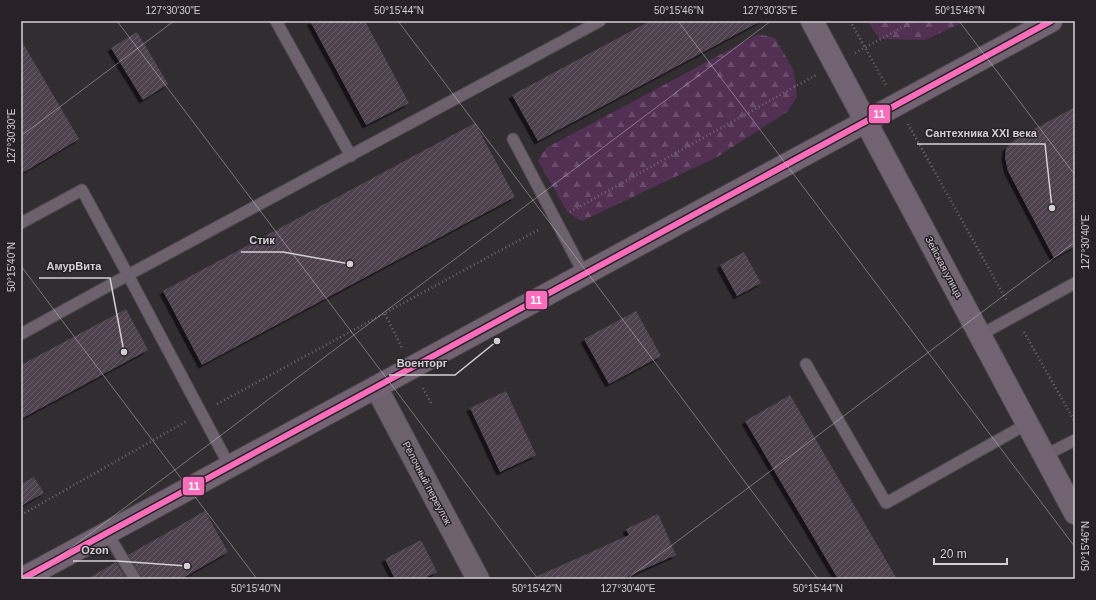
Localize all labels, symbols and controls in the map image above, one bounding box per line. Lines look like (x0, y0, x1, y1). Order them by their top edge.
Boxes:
text: 127°30'30"E (145, 5, 201, 16)
text: 50°15'44"N (374, 5, 424, 16)
text: 50°15'46"N (654, 5, 704, 16)
text: 127°30'35"E (742, 5, 798, 16)
text: 50°15'48"N (935, 5, 985, 16)
line badge: 11 (868, 104, 891, 124)
text: 127°30'30"E (6, 108, 17, 164)
text: 11 (873, 108, 885, 120)
callout: Сантехника XXI века (917, 121, 1045, 144)
text: Сантехника XXI века (925, 127, 1038, 139)
text: 127°30'40"E (1080, 214, 1091, 270)
callout: Стик (241, 229, 283, 252)
text: Стик (249, 234, 275, 246)
street label: Зейская улица (923, 234, 965, 300)
text: 50°15'40"N (6, 242, 17, 292)
callout: АмурВита (39, 255, 110, 278)
text: АмурВита (47, 260, 102, 272)
line badge: 11 (525, 290, 548, 310)
text: 11 (530, 294, 542, 306)
callout: Военторг (389, 352, 455, 375)
text: Военторг (397, 357, 448, 369)
street label: Рёлочный переулок (400, 440, 454, 527)
line badge: 11 (182, 476, 205, 496)
text: 11 (188, 480, 200, 492)
text: 50°15'46"N (1080, 521, 1091, 571)
callout: Ozon (73, 538, 117, 561)
scale bar (934, 540, 1007, 566)
text: Ozon (81, 544, 109, 556)
text: 20 m (940, 547, 967, 561)
text: 50°15'40"N (231, 583, 281, 594)
text: 50°15'42"N (512, 583, 562, 594)
text: 127°30'40"E (600, 583, 656, 594)
text: 50°15'44"N (793, 583, 843, 594)

